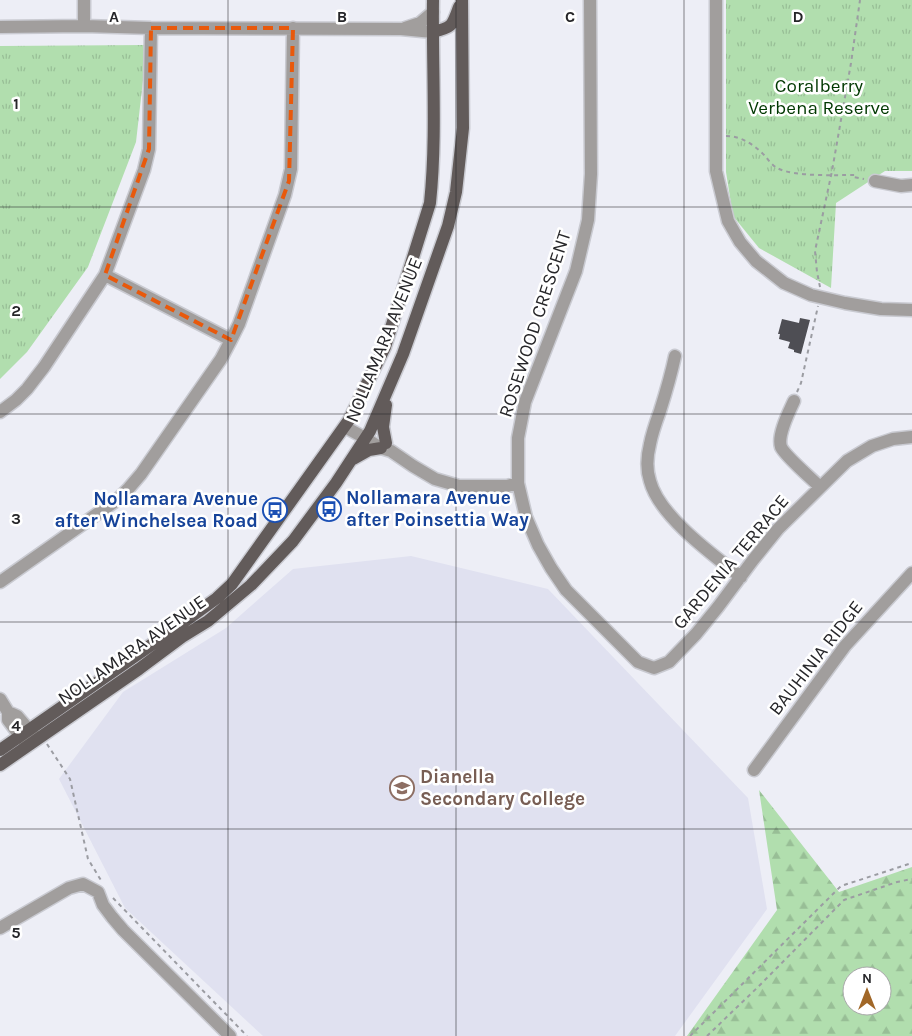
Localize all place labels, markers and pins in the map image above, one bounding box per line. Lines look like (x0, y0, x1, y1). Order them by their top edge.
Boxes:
place label: Nollamara Avenue after Poinsettia Way (346, 487, 529, 531)
place label: Nollamara Avenue after Winchelsea Road (54, 488, 258, 532)
bus stop icon: Nollamara Avenue after Poinsettia Way (316, 496, 342, 522)
bus stop icon: Nollamara Avenue after Winchelsea Road (262, 497, 288, 523)
place label: Dianella Secondary College (420, 766, 585, 810)
school or university icon: Dianella Secondary College (389, 775, 415, 801)

